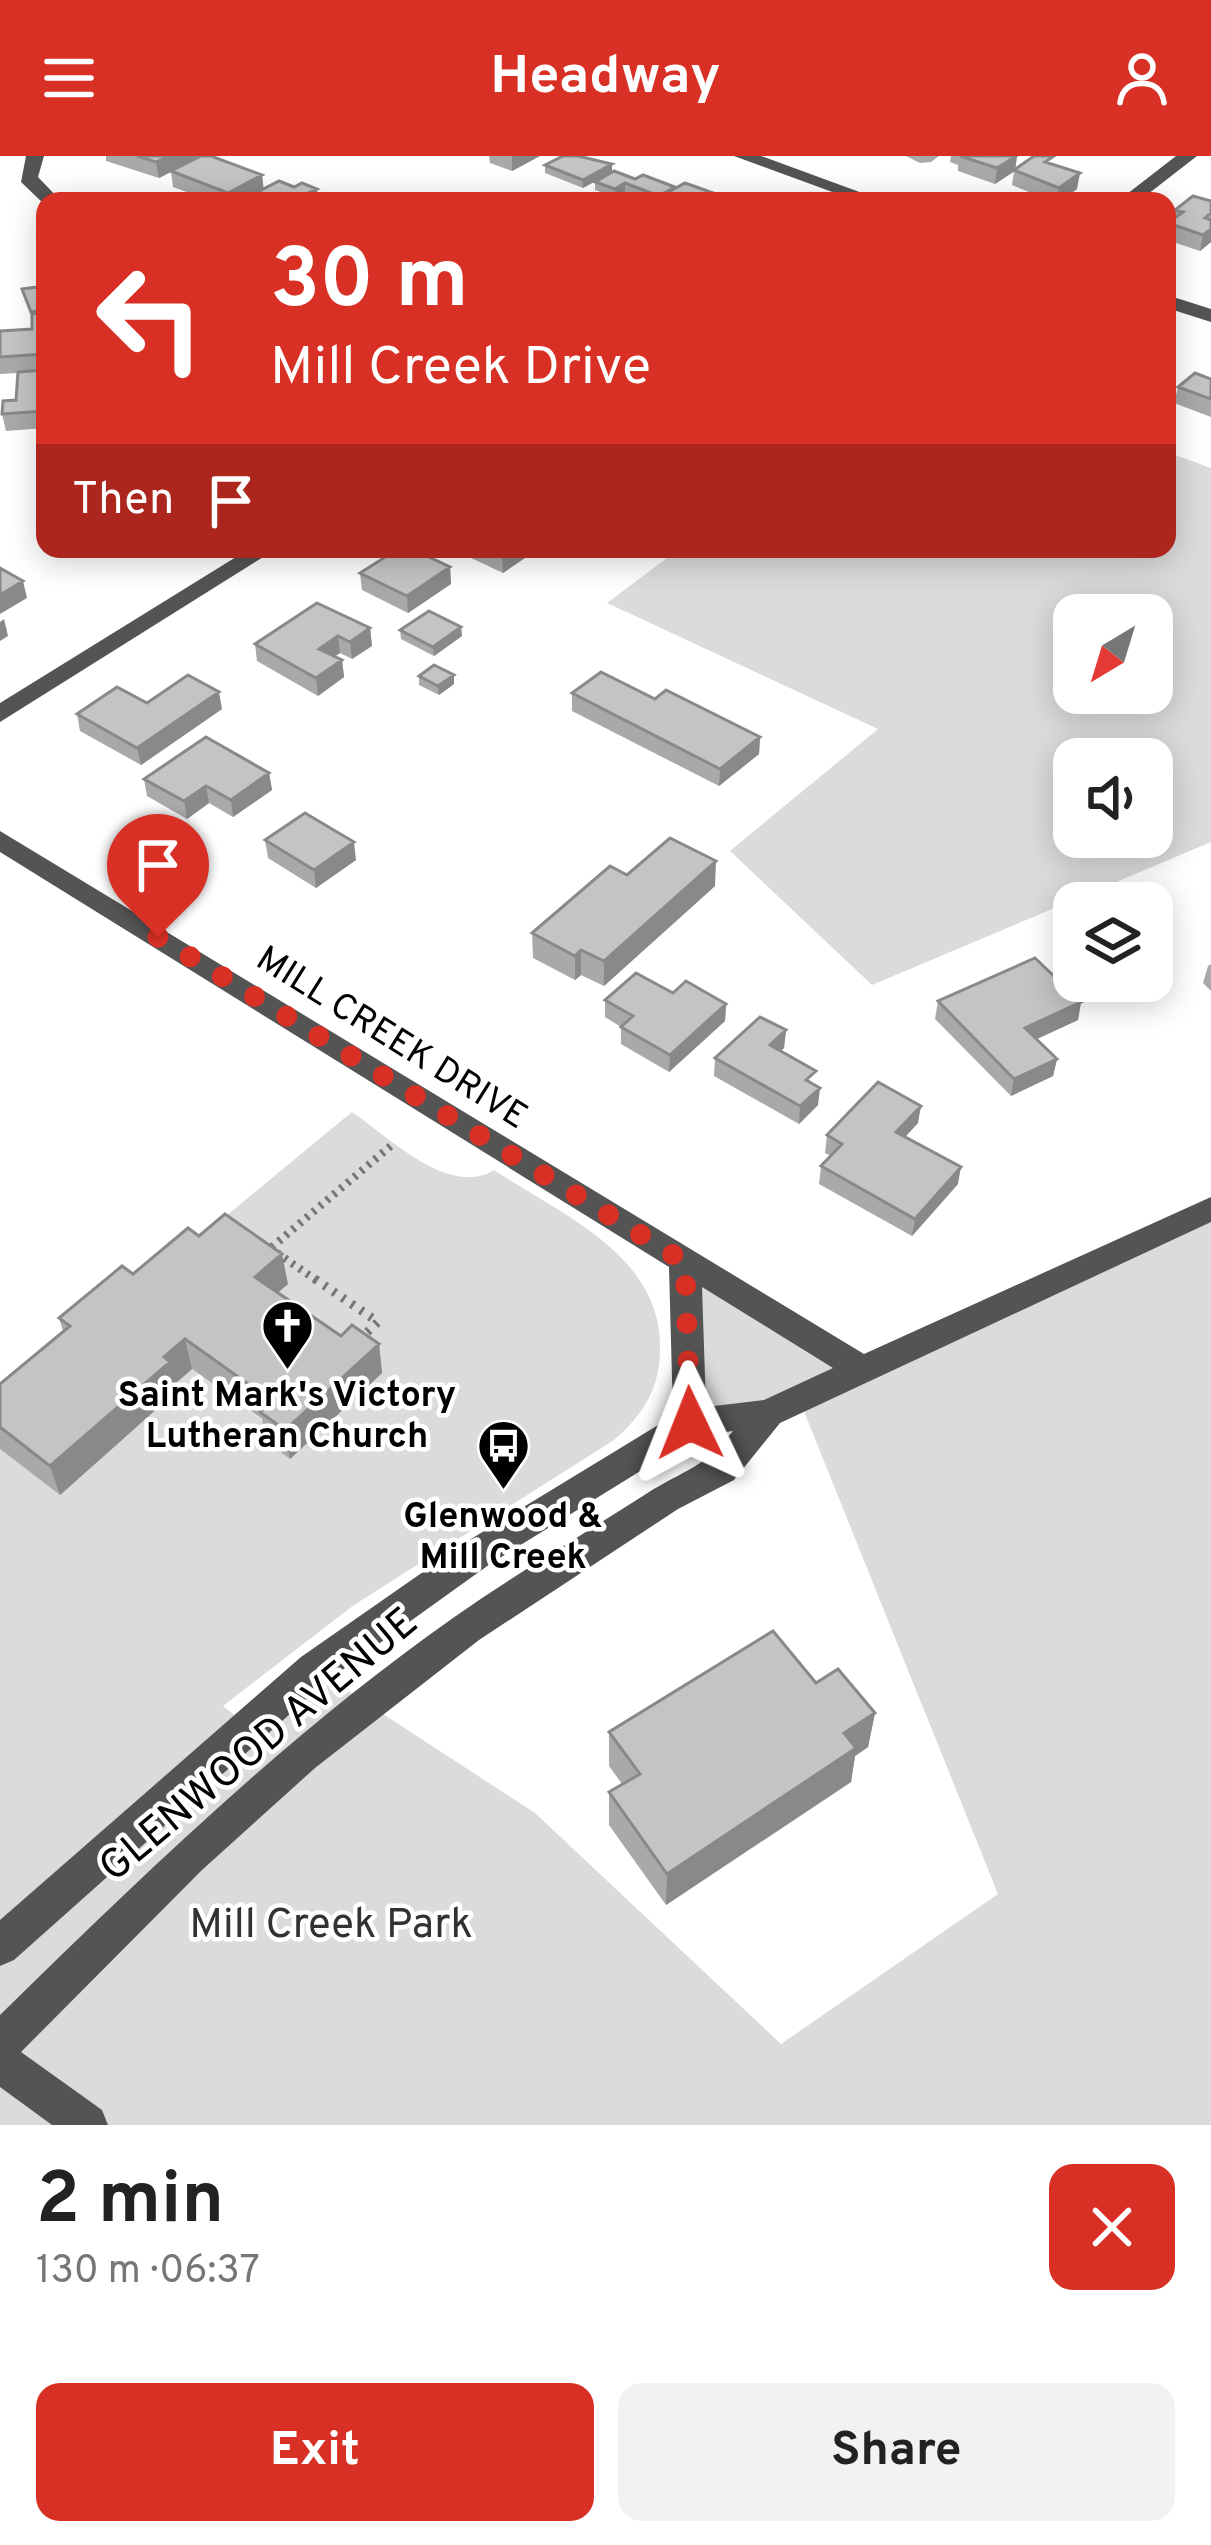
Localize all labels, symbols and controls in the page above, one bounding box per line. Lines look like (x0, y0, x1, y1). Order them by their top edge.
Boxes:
text: Headway (490, 44, 721, 113)
icon: menu (36, 45, 102, 111)
icon: person (1109, 45, 1175, 111)
text: 30 m (270, 231, 469, 337)
icon: left (72, 240, 228, 396)
text: Mill Creek Drive (270, 335, 651, 404)
icon: arrive (198, 468, 264, 534)
text: Then (72, 473, 174, 530)
north arrow (1053, 594, 1173, 714)
map controls (1053, 594, 1173, 1002)
button: sound (1053, 738, 1173, 858)
pin (107, 814, 209, 937)
icon: arrive (125, 832, 191, 898)
button: layers (1053, 882, 1173, 1002)
street label: MILL CREEK DRIVE (247, 937, 535, 1141)
church icon: Saint Mark's Victory Lutheran Church (259, 1297, 315, 1371)
position arrow (627, 1360, 753, 1486)
place label: Saint Mark's Victory Lutheran Church (118, 1374, 456, 1461)
bus stop icon: Glenwood & Mill Creek (475, 1418, 531, 1492)
place label: Glenwood & Mill Creek (403, 1495, 603, 1582)
street label: GLENWOOD AVENUE (90, 1598, 430, 1895)
park label: Mill Creek Park (189, 1900, 473, 1953)
text: 2 min (36, 2157, 224, 2249)
button: close (1049, 2164, 1175, 2290)
text: 130 m · 06:37 (36, 2248, 260, 2297)
button: Exit (36, 2383, 594, 2521)
button: Share (618, 2383, 1175, 2521)

